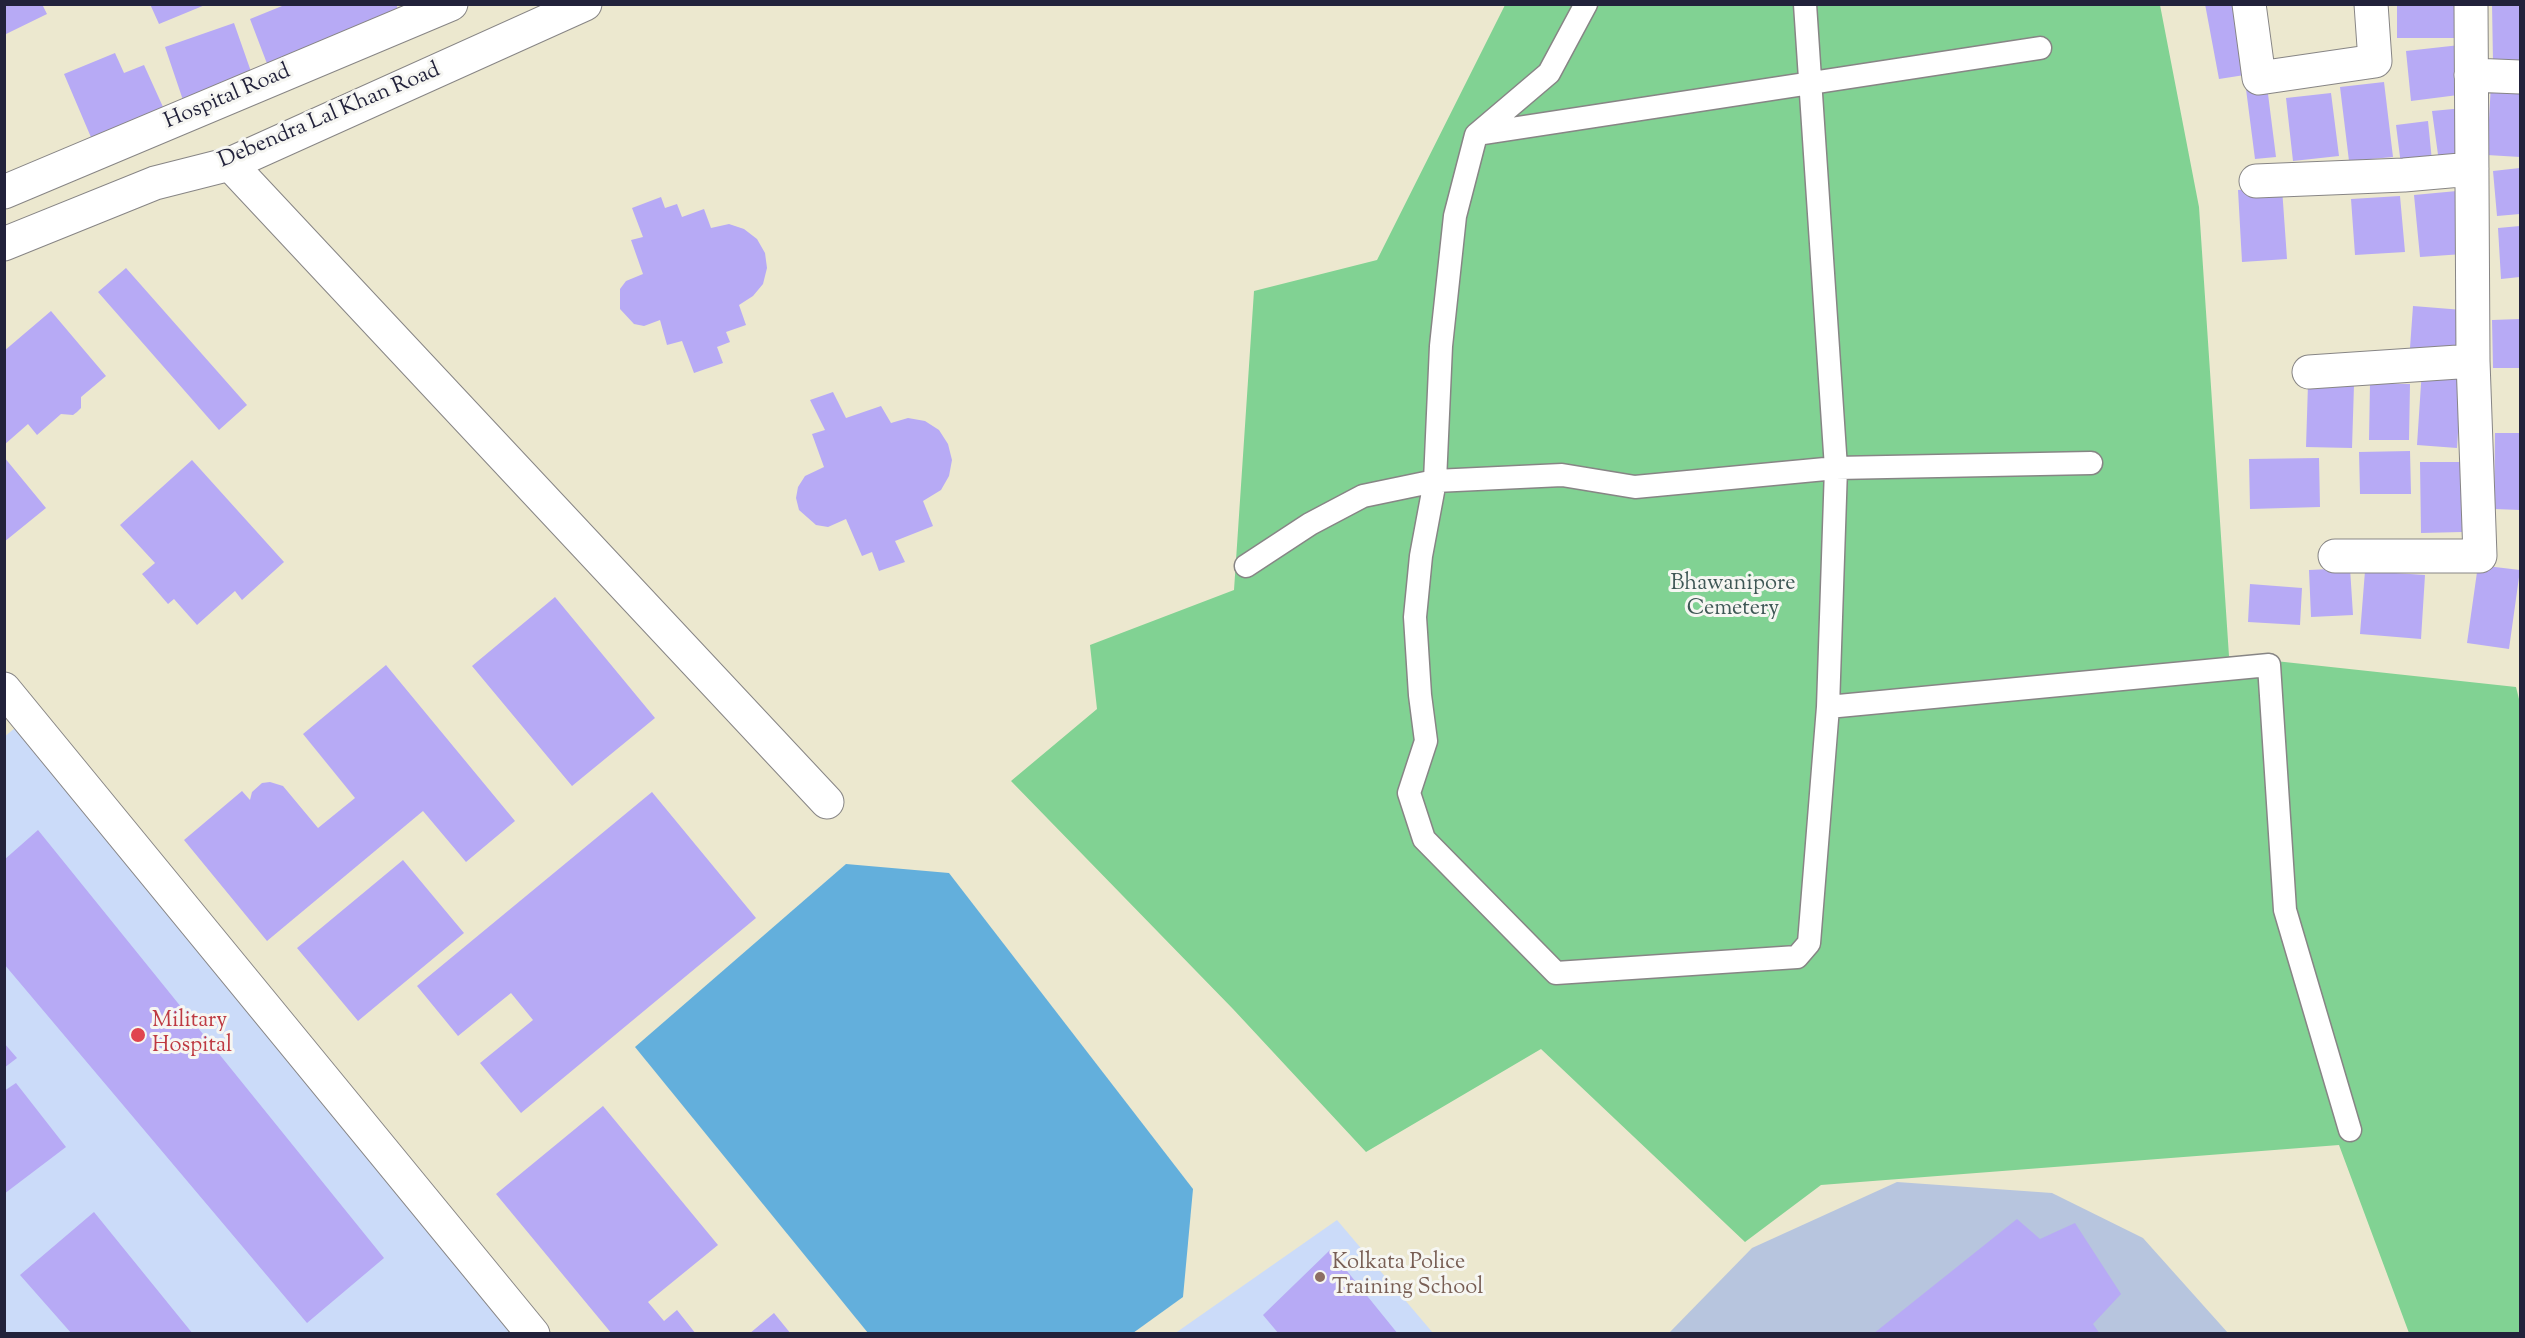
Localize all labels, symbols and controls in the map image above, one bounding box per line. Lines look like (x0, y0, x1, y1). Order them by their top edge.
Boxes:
street label: Debendra Lal Khan Road (215, 58, 445, 176)
street label: Hospital Road (161, 60, 295, 136)
park label: Bhawanipore Cemetery (1671, 572, 1795, 624)
place label: Military Hospital (152, 1009, 232, 1060)
marker: Military Hospital (129, 1026, 147, 1044)
place label: Kolkata Police Training School (1332, 1251, 1483, 1302)
marker: Kolkata Police Training School (1313, 1270, 1327, 1284)

